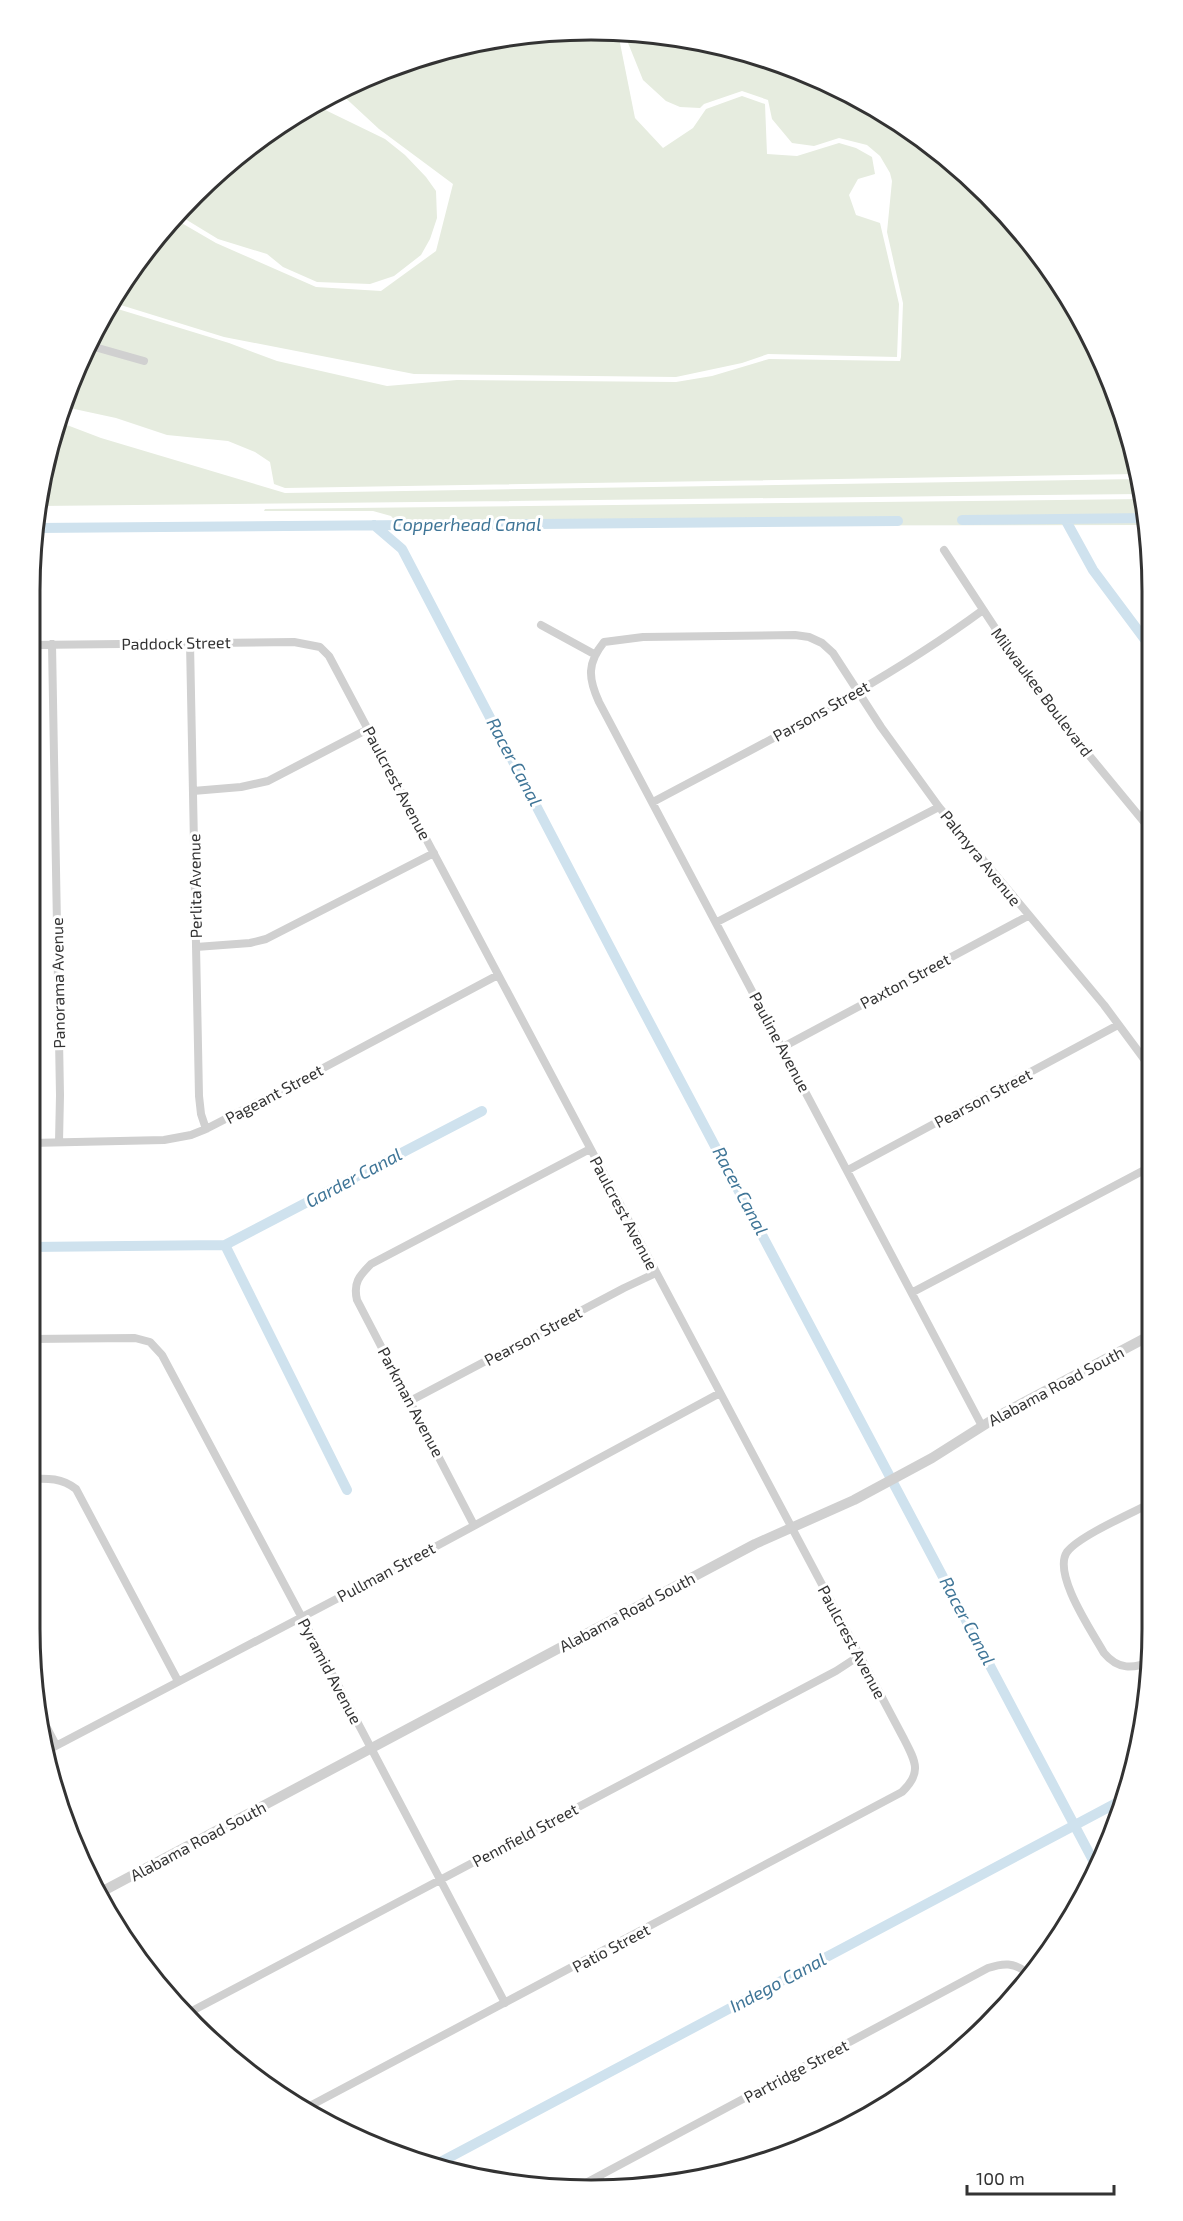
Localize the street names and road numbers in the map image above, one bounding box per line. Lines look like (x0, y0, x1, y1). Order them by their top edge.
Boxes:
street label: Milwaukee Boulevard (988, 624, 1097, 760)
street label: Paddock Street (121, 632, 231, 653)
street label: Parsons Street (769, 676, 872, 745)
street label: Paulcrest Avenue (360, 723, 435, 843)
street label: Palmyra Avenue (937, 806, 1026, 909)
street label: Perlita Avenue (184, 833, 205, 939)
street label: Panorama Avenue (47, 917, 68, 1049)
street label: Paxton Street (857, 949, 953, 1012)
street label: Pauline Avenue (746, 988, 815, 1095)
street label: Pageant Street (222, 1060, 326, 1127)
street label: Pearson Street (931, 1064, 1035, 1131)
street label: Paulcrest Avenue (587, 1153, 662, 1273)
street label: Pearson Street (481, 1302, 585, 1369)
street label: Alabama Road South (985, 1342, 1127, 1429)
street label: Parkman Avenue (375, 1344, 448, 1460)
street label: Pullman Street (334, 1538, 438, 1605)
street label: Alabama Road South (556, 1568, 698, 1655)
street label: Paulcrest Avenue (815, 1582, 890, 1702)
street label: Pyramid Avenue (295, 1615, 366, 1727)
street label: Alabama Road South (127, 1797, 269, 1884)
street label: Pennfield Street (469, 1799, 581, 1870)
street label: Patio Street (569, 1919, 653, 1976)
street label: Partridge Street (740, 2035, 851, 2106)

